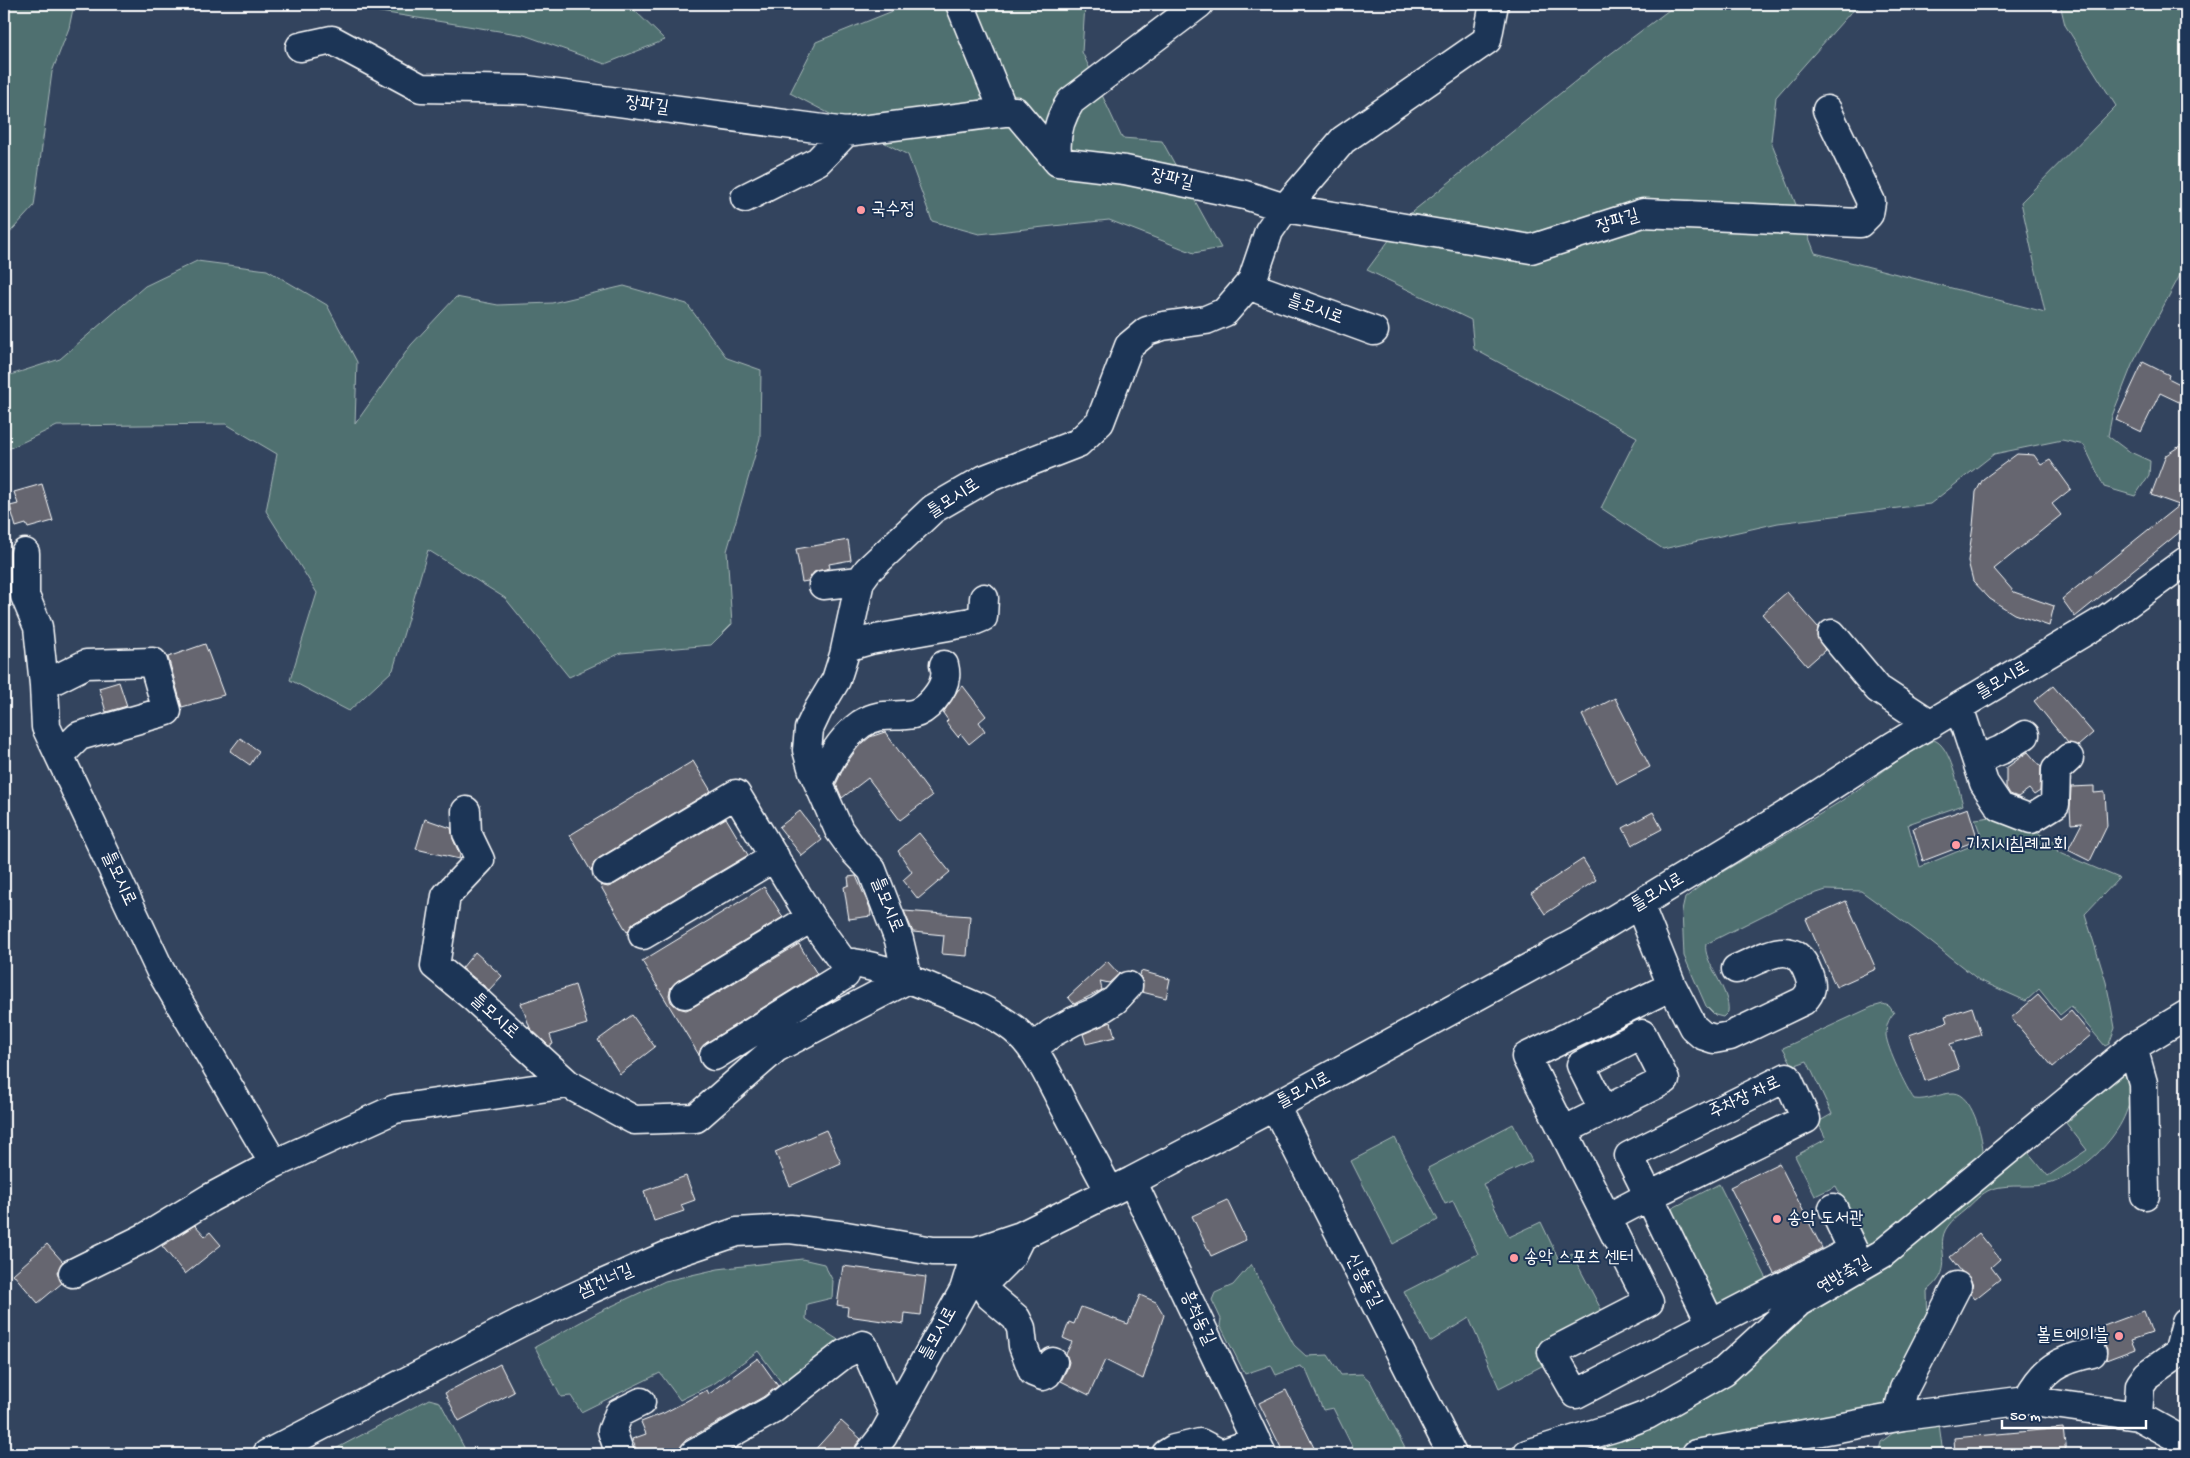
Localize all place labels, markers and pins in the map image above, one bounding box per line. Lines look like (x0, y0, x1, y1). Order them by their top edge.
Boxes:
place label: 국수정 (871, 200, 914, 221)
marker: 국수정 (855, 204, 867, 216)
place label: 기지시침례교회 (1966, 835, 2067, 856)
marker: 기지시침례교회 (1950, 839, 1962, 851)
place label: 송악 도서관 (1787, 1209, 1864, 1230)
marker: 송악 도서관 (1771, 1213, 1783, 1225)
place label: 송악 스포츠 센터 (1524, 1248, 1634, 1269)
marker: 송악 스포츠 센터 (1508, 1252, 1520, 1264)
place label: 볼트에이블 (2037, 1326, 2109, 1347)
marker: 볼트에이블 (2113, 1330, 2125, 1342)

